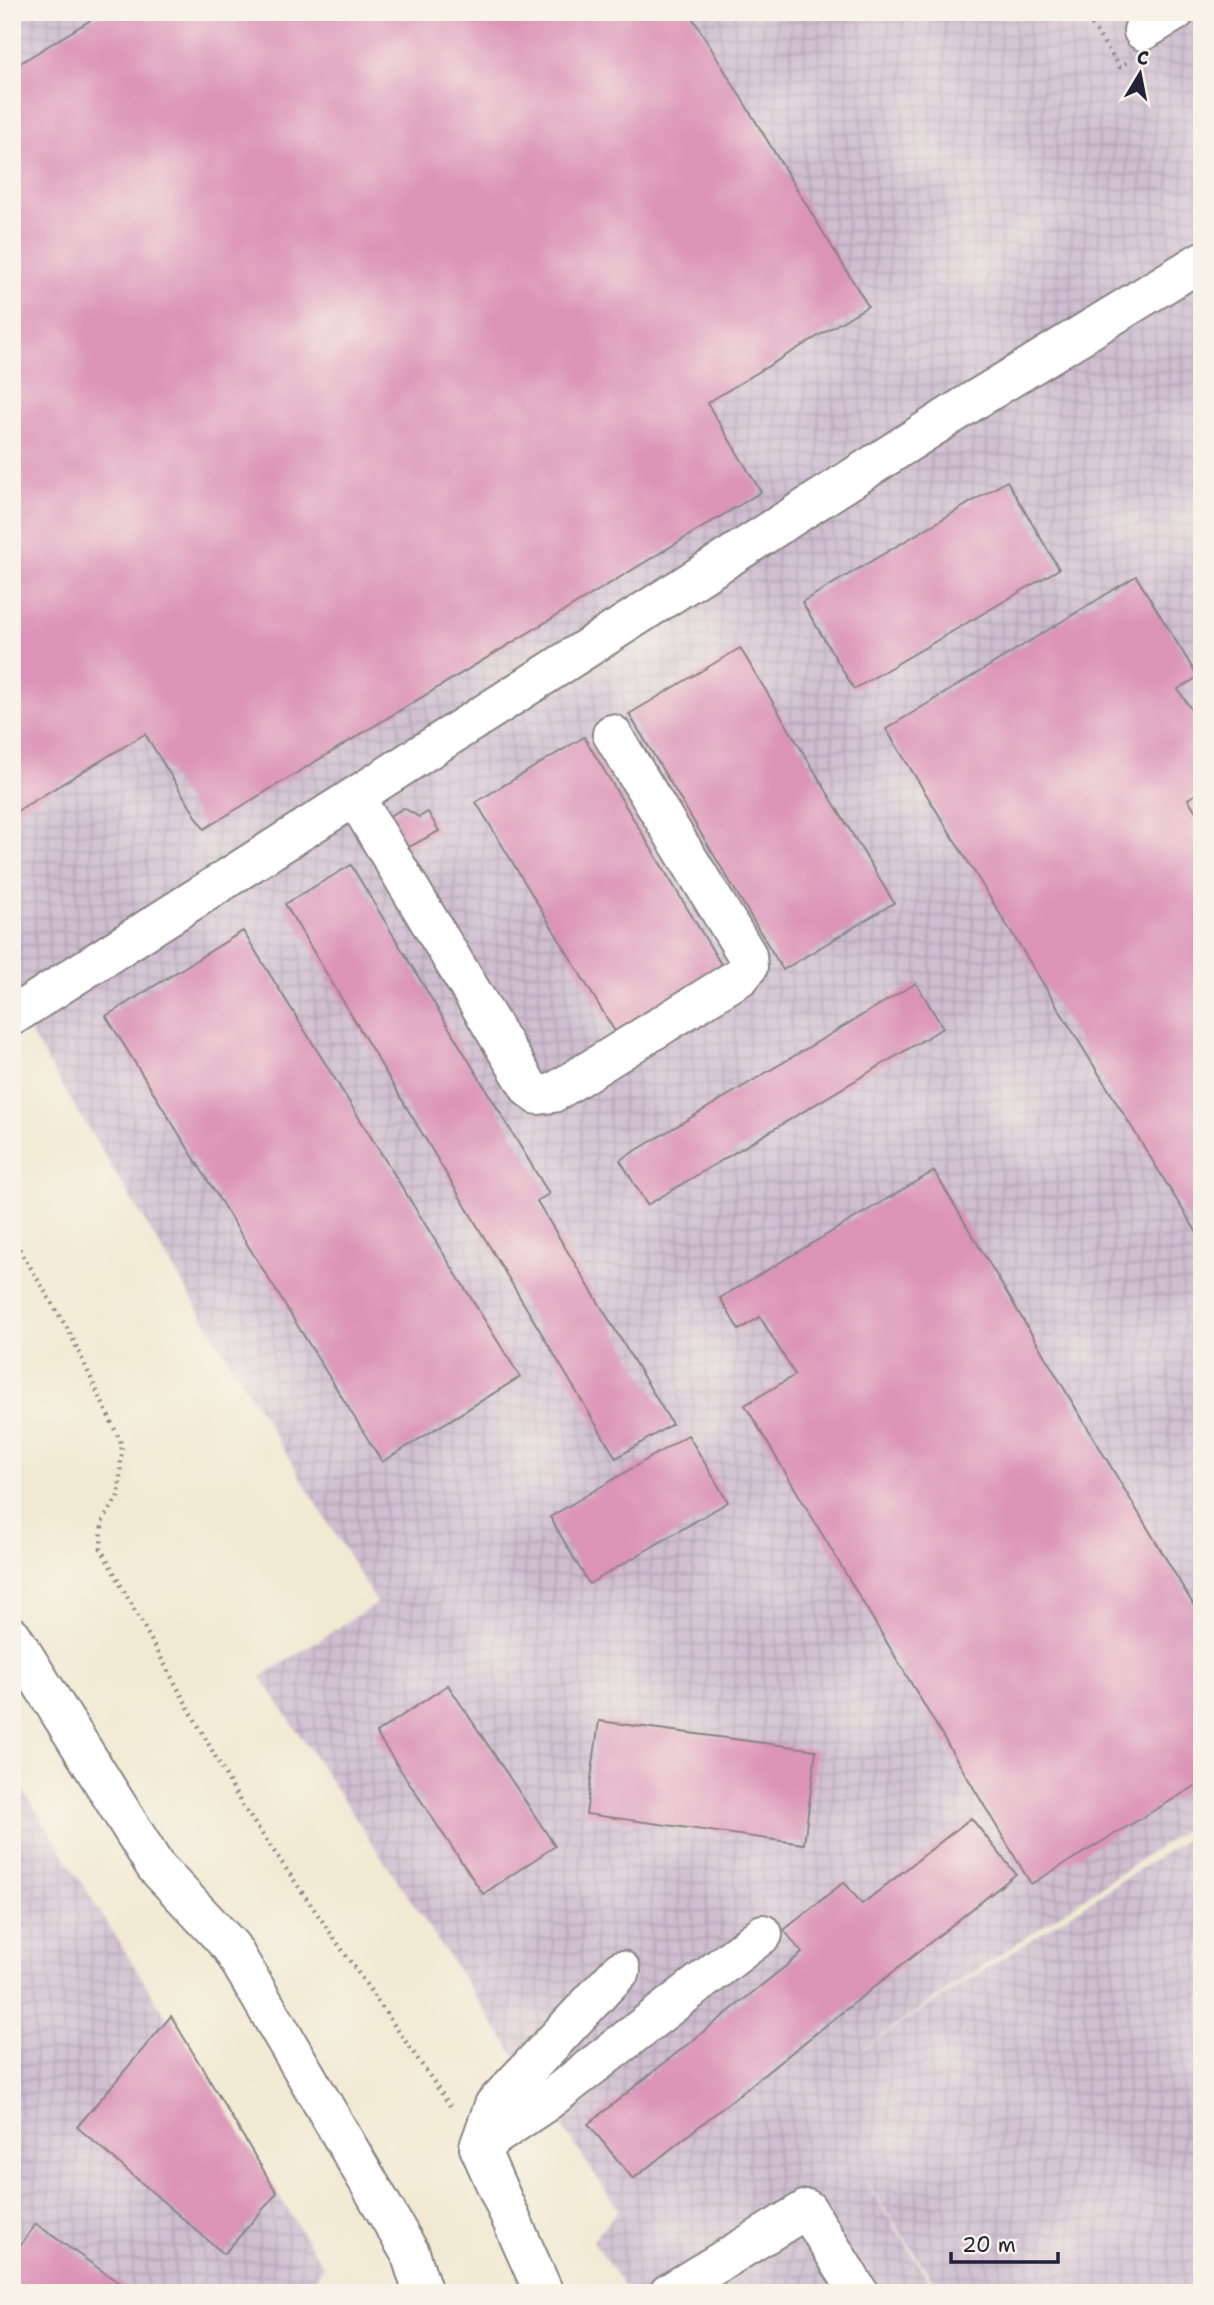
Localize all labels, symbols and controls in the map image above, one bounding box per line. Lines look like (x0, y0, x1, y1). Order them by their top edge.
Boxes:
north arrow (1106, 38, 1176, 108)
text: С (1135, 44, 1151, 71)
scale bar (951, 2221, 1058, 2265)
text: 20 m (962, 2231, 1016, 2259)

